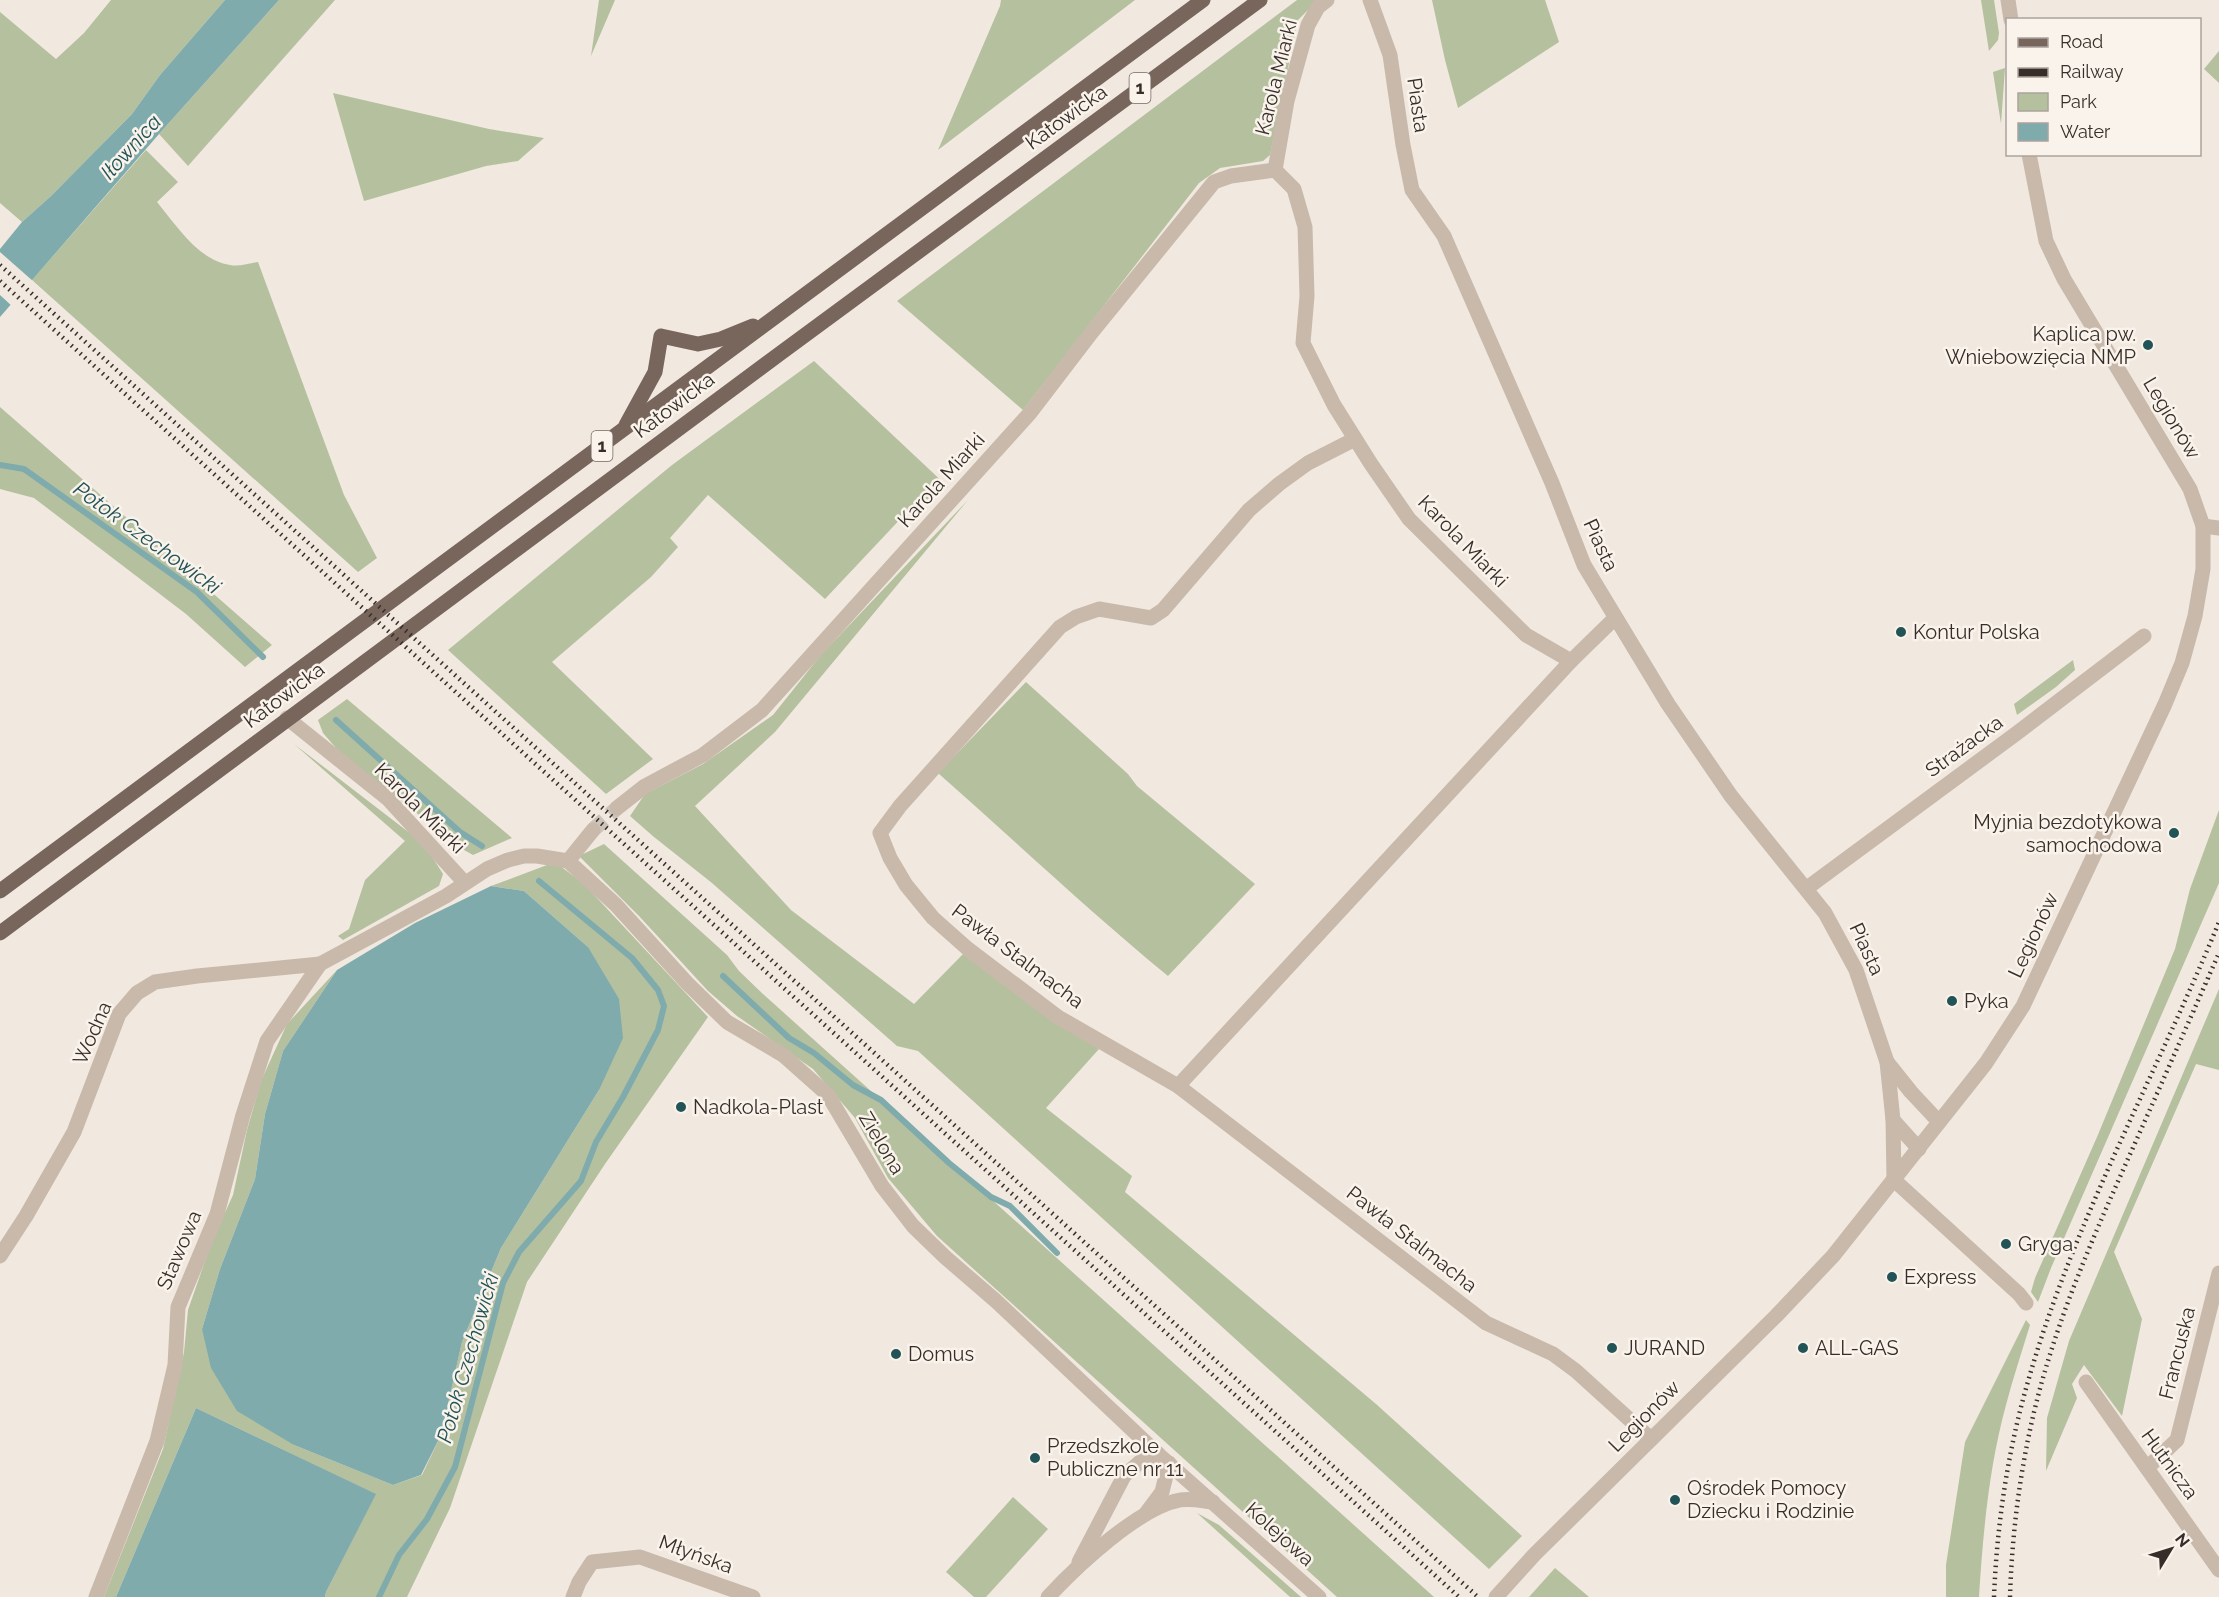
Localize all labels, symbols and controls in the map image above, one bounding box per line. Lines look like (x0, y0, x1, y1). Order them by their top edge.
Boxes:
street label: Karola Miarki (1250, 17, 1302, 137)
legend (2006, 18, 2201, 156)
text: Road (2060, 31, 2103, 52)
text: Railway (2060, 61, 2124, 82)
road number: 1 (1130, 73, 1150, 103)
street label: Piasta (1402, 76, 1434, 134)
street label: Katowicka (1021, 79, 1111, 155)
text: Park (2060, 91, 2097, 112)
water label: Iłownica (95, 109, 166, 184)
text: Water (2060, 121, 2111, 142)
place label: Kaplica pw. Wniebowzięcia NMP (1945, 322, 2136, 369)
marker: Kaplica pw. Wniebowzięcia NMP (2141, 338, 2155, 352)
street label: Katowicka (629, 367, 719, 443)
street label: Legionów (2138, 373, 2206, 463)
street label: Karola Miarki (892, 428, 990, 532)
road number: 1 (592, 431, 612, 461)
water label: Potok Czechowicki (69, 476, 226, 600)
street label: Karola Miarki (1413, 490, 1513, 592)
street label: Piasta (1579, 515, 1623, 575)
place label: Kontur Polska (1913, 620, 2040, 644)
marker: Kontur Polska (1894, 625, 1908, 639)
street label: Katowicka (239, 657, 329, 733)
street label: Strażacka (1921, 710, 2007, 782)
street label: Karola Miarki (370, 758, 470, 858)
place label: Myjnia bezdotykowa samochodowa (1973, 810, 2162, 857)
marker: Myjnia bezdotykowa samochodowa (2167, 826, 2181, 840)
street label: Legionów (2003, 889, 2063, 981)
street label: Pawła Stalmacha (947, 899, 1089, 1013)
street label: Piasta (1845, 919, 1889, 979)
place label: Pyka (1964, 989, 2009, 1013)
marker: Pyka (1945, 994, 1959, 1008)
street label: Wodna (68, 998, 116, 1068)
place label: Nadkola-Plast (693, 1095, 824, 1119)
marker: Nadkola-Plast (674, 1100, 688, 1114)
street label: Zielona (854, 1107, 910, 1179)
street label: Pawła Stalmacha (1342, 1181, 1482, 1297)
street label: Stawowa (152, 1207, 206, 1293)
place label: Gryga (2018, 1232, 2073, 1256)
marker: Gryga (1999, 1237, 2013, 1251)
place label: Express (1904, 1265, 1976, 1289)
water label: Potok Czechowicki (431, 1270, 504, 1446)
marker: Express (1885, 1270, 1899, 1284)
street label: Francuska (2154, 1304, 2200, 1402)
place label: JURAND (1624, 1336, 1705, 1360)
place label: ALL-GAS (1815, 1336, 1899, 1360)
marker: JURAND (1605, 1341, 1619, 1355)
marker: ALL-GAS (1796, 1341, 1810, 1355)
place label: Domus (908, 1342, 974, 1366)
marker: Domus (889, 1347, 903, 1361)
street label: Legionów (1603, 1375, 1685, 1457)
street label: Hutnicza (2136, 1424, 2204, 1504)
place label: Przedszkole Publiczne nr 11 (1047, 1434, 1184, 1481)
marker: Przedszkole Publiczne nr 11 (1028, 1451, 1042, 1465)
place label: Ośrodek Pomocy Dziecku i Rodzinie (1687, 1476, 1855, 1523)
marker: Ośrodek Pomocy Dziecku i Rodzinie (1668, 1493, 1682, 1507)
street label: Kolejowa (1241, 1497, 1319, 1571)
north arrow (2141, 1519, 2201, 1579)
text: N (2171, 1529, 2194, 1551)
street label: Młyńska (656, 1530, 736, 1578)

